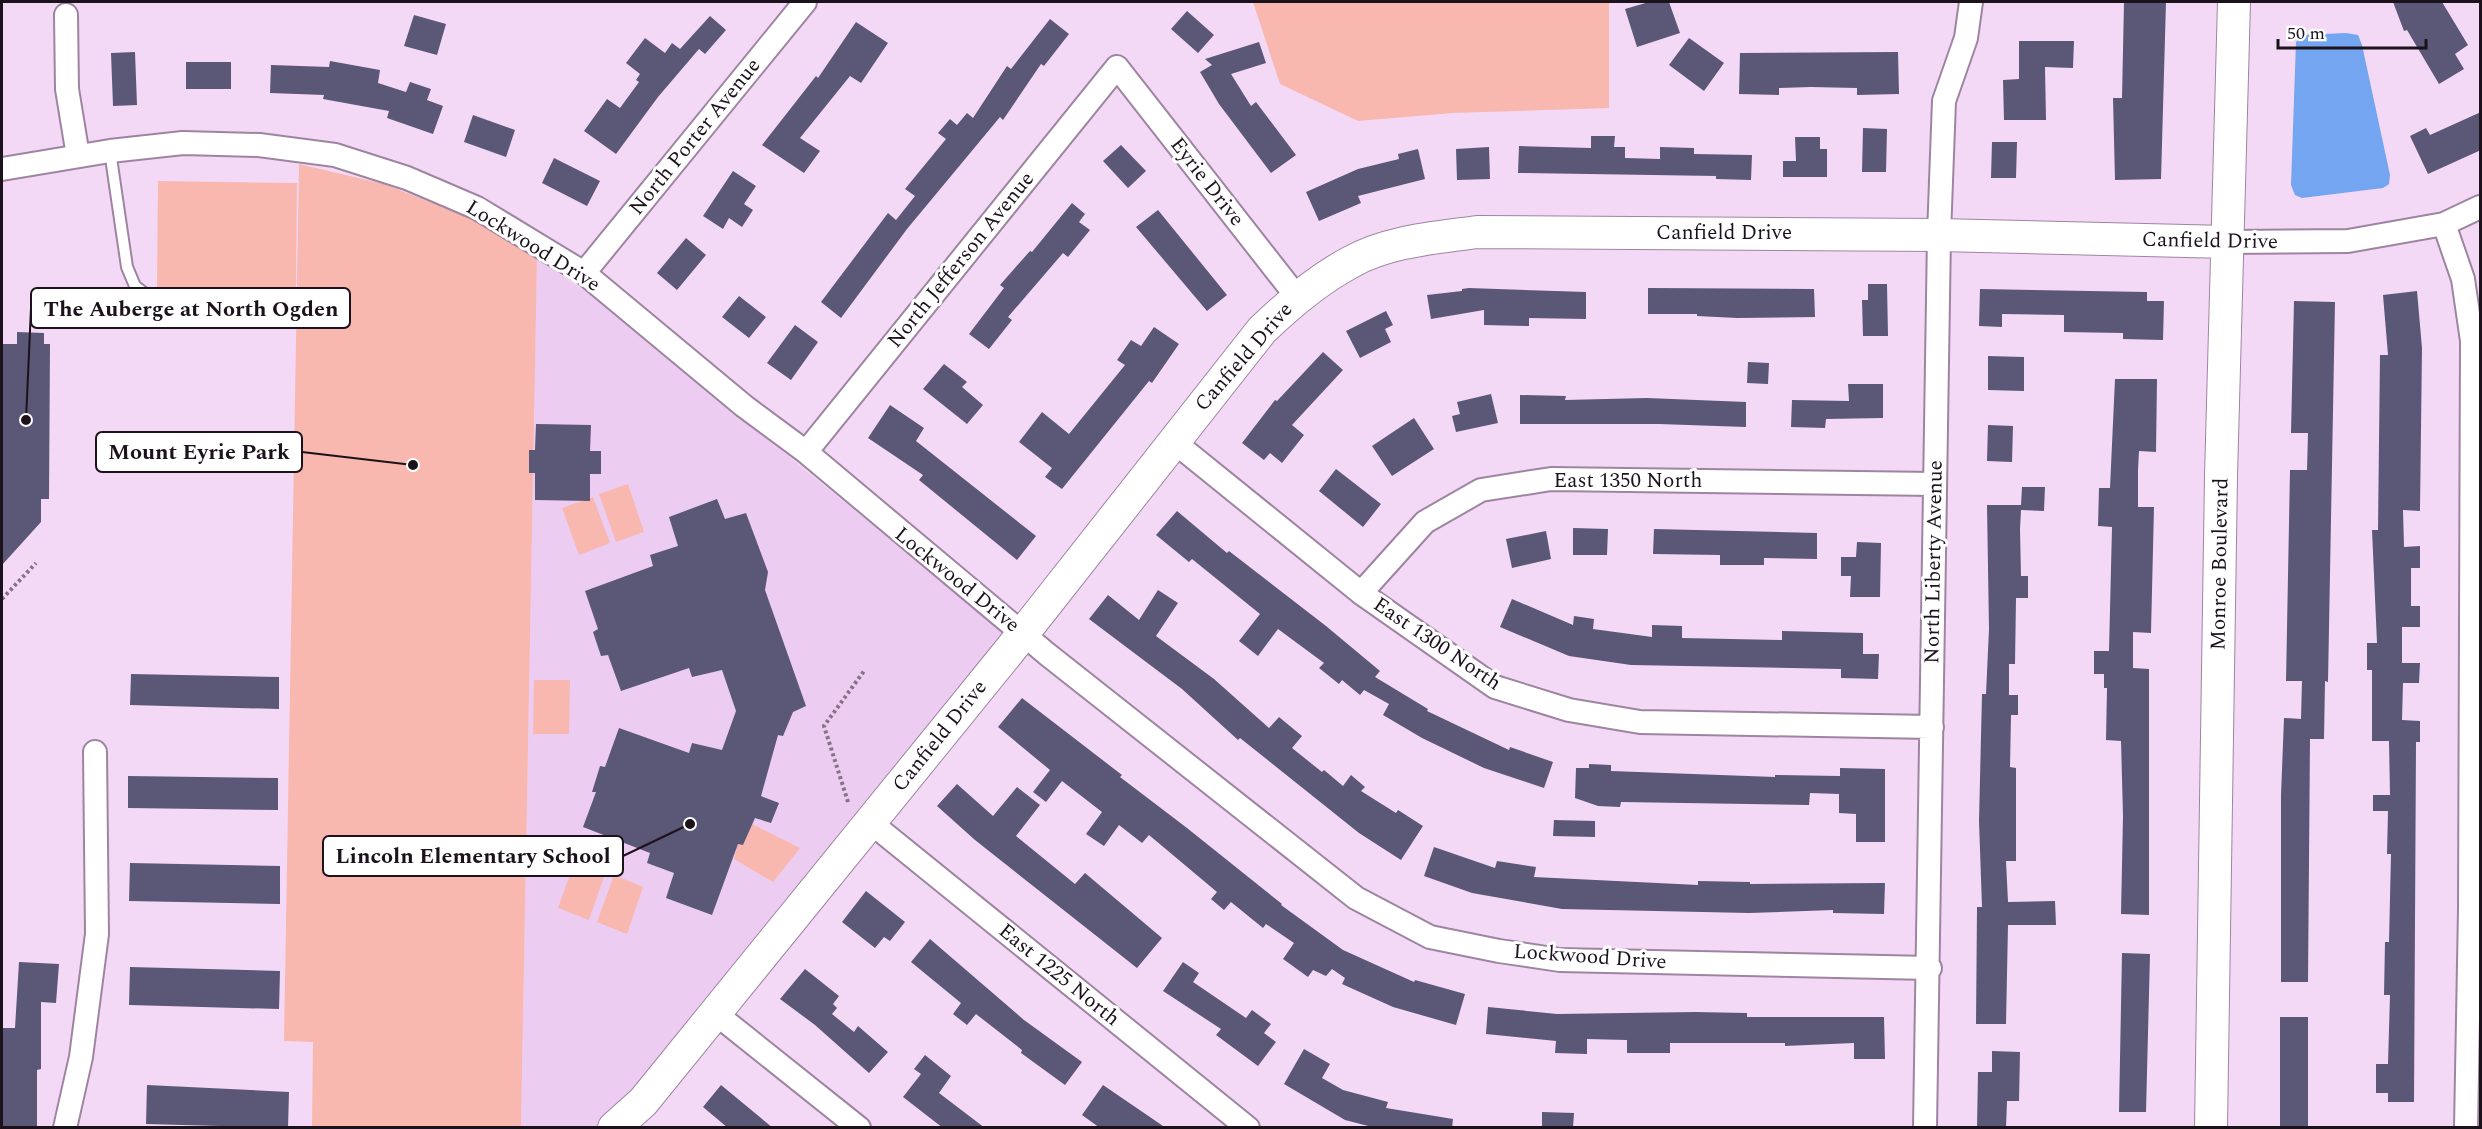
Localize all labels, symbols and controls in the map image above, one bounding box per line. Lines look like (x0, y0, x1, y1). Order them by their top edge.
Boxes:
scale bar (2278, 12, 2426, 50)
text: 50 m (2287, 20, 2325, 47)
street label: North Porter Avenue (621, 51, 769, 223)
street label: Eyrie Drive (1162, 131, 1252, 233)
street label: North Jefferson Avenue (880, 165, 1042, 355)
street label: Lockwood Drive (459, 192, 607, 300)
street label: Canfield Drive (1656, 217, 1792, 249)
street label: Canfield Drive (2142, 224, 2278, 258)
callout: The Auberge at North Ogden (31, 288, 350, 328)
text: The Auberge at North Ogden (43, 293, 339, 326)
street label: Canfield Drive (1187, 295, 1301, 419)
callout: Mount Eyrie Park (96, 432, 302, 472)
text: Mount Eyrie Park (108, 436, 291, 469)
street label: North Liberty Avenue (1916, 460, 1952, 664)
street label: East 1350 North (1554, 465, 1702, 497)
street label: Monroe Boulevard (2202, 477, 2238, 651)
street label: Lockwood Drive (887, 519, 1027, 641)
street label: East 1300 North (1366, 589, 1508, 699)
street label: Canfield Drive (885, 673, 995, 799)
callout: Lincoln Elementary School (323, 836, 623, 876)
text: Lincoln Elementary School (335, 840, 611, 873)
street label: East 1225 North (991, 916, 1127, 1034)
street label: Lockwood Drive (1512, 936, 1668, 978)

